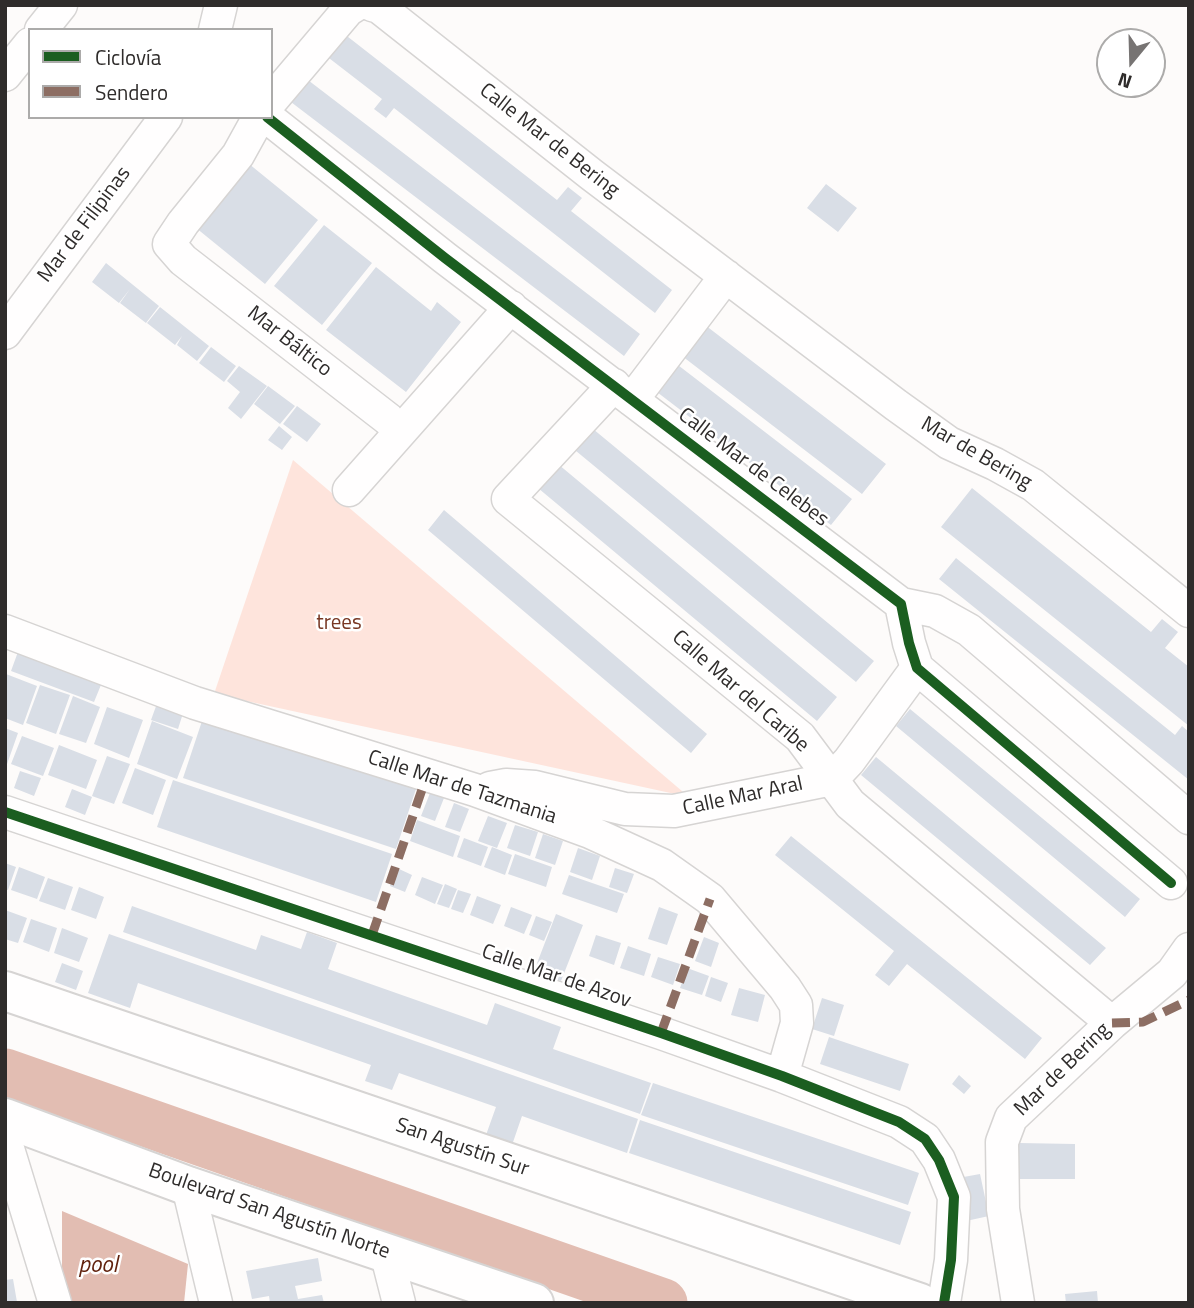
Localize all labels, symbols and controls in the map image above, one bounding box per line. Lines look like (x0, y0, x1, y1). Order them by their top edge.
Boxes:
legend (28, 28, 273, 119)
north arrow (1096, 28, 1166, 98)
text: Ciclovía (95, 41, 161, 73)
text: N (1114, 66, 1136, 97)
text: Sendero (95, 76, 168, 108)
street label: Calle Mar de Bering (474, 79, 624, 203)
street label: Mar de Filipinas (33, 162, 137, 288)
street label: Mar Báltico (242, 301, 336, 383)
street label: Calle Mar de Celebes (673, 403, 833, 533)
street label: Mar de Bering (916, 412, 1036, 496)
park label: trees (316, 611, 362, 637)
street label: Calle Mar del Caribe (666, 626, 814, 758)
street label: Calle Mar de Tazmania (364, 746, 560, 830)
street label: Calle Mar Aral (681, 772, 805, 822)
street label: Calle Mar de Azov (478, 940, 634, 1014)
street label: Mar de Bering (1010, 1018, 1116, 1122)
street label: San Agustín Sur (392, 1113, 532, 1183)
street label: Boulevard San Agustín Norte (145, 1159, 393, 1265)
water label: pool (78, 1252, 118, 1280)

